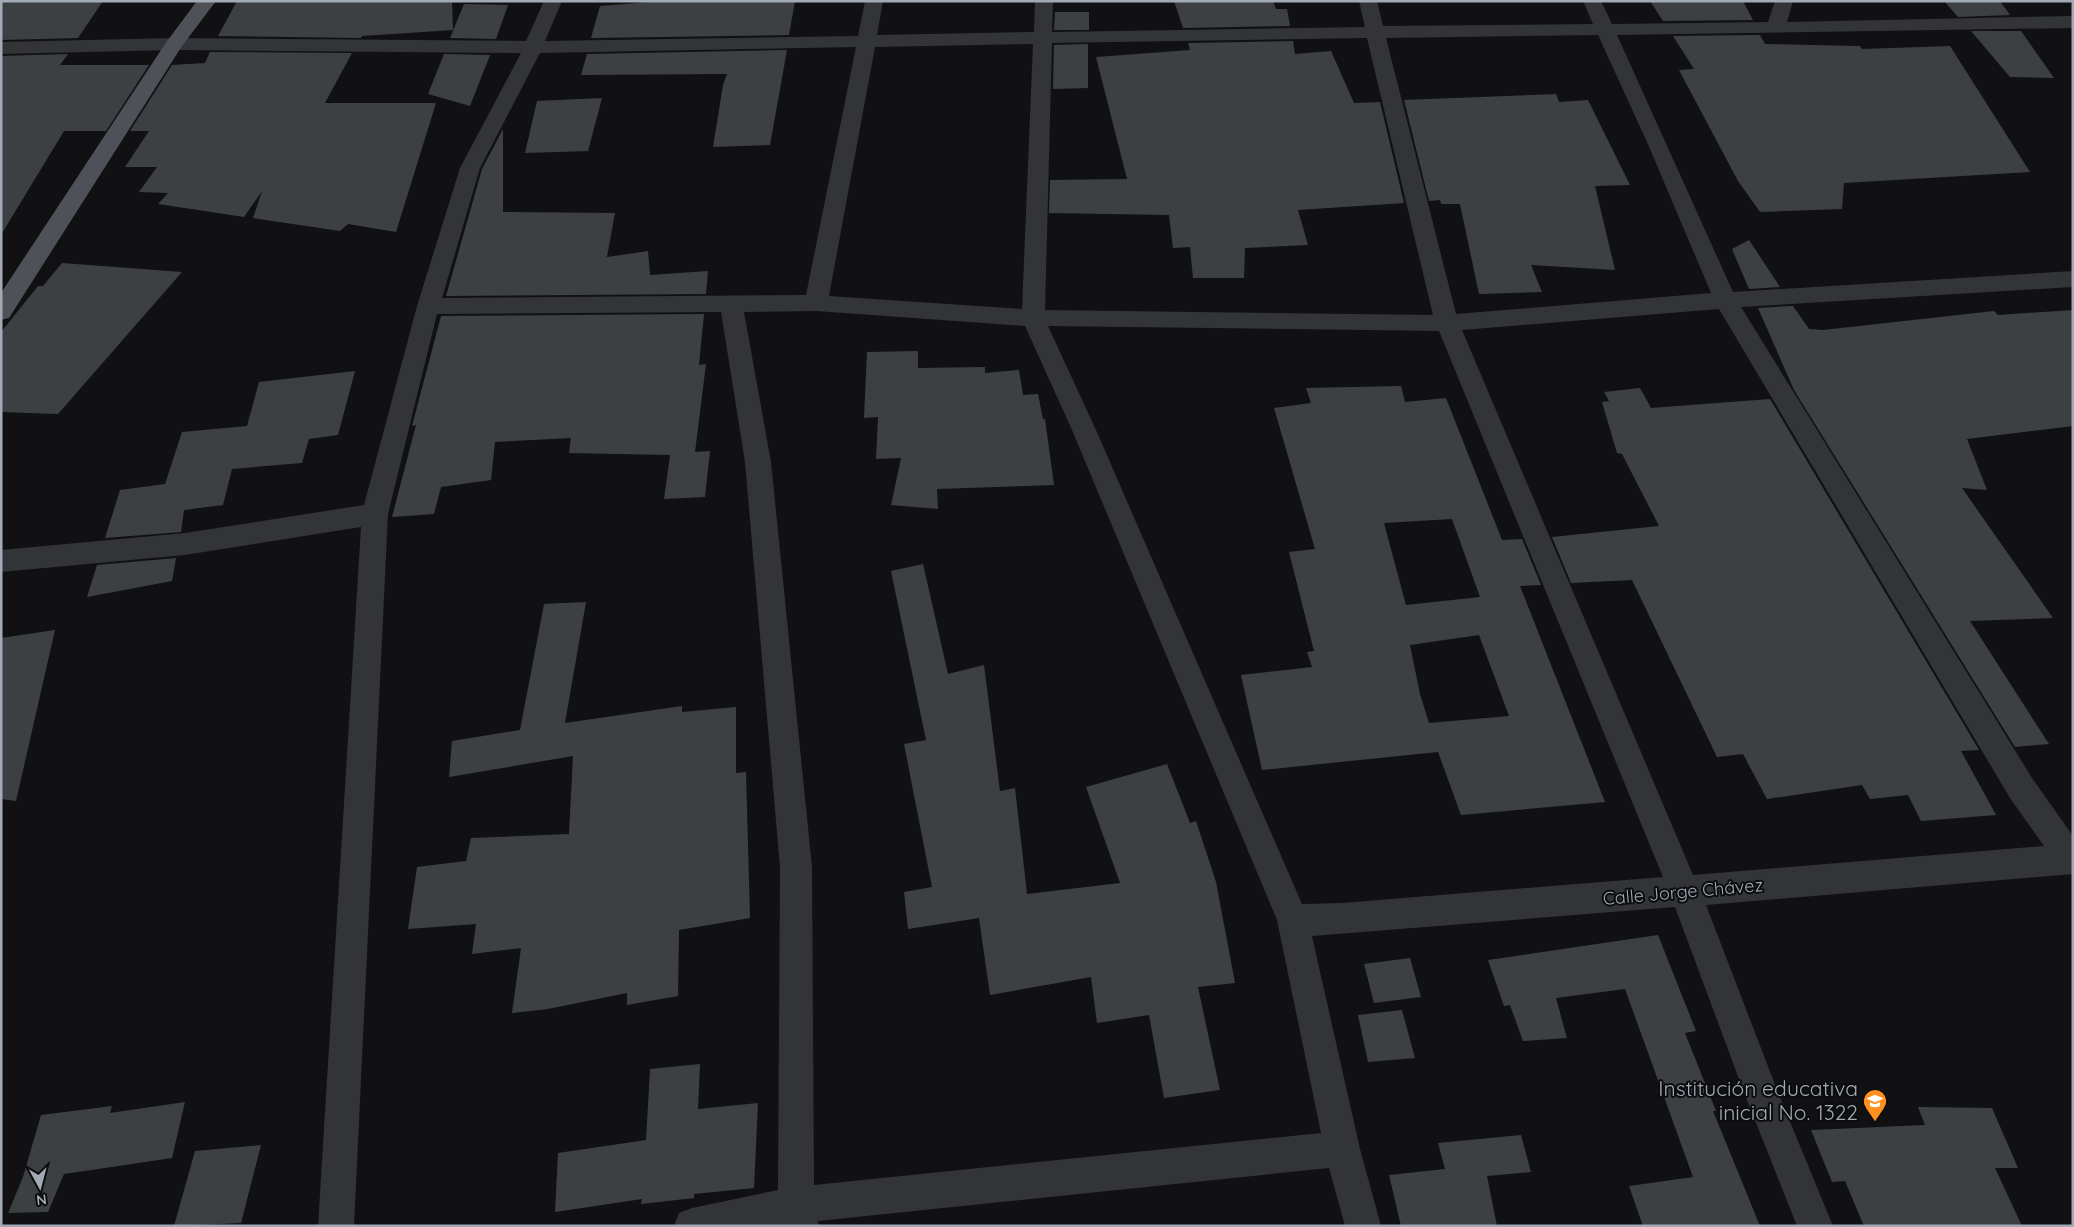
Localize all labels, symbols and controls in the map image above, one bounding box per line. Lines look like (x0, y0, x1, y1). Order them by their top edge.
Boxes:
street label: Calle Jorge Chávez (1602, 873, 1764, 910)
place label: Institución educativa inicial No. 1322 (1658, 1075, 1858, 1125)
school or university icon: Institución educativa inicial No. 1322 (1862, 1088, 1888, 1122)
north arrow (15, 1162, 65, 1212)
text: N (35, 1190, 48, 1209)

